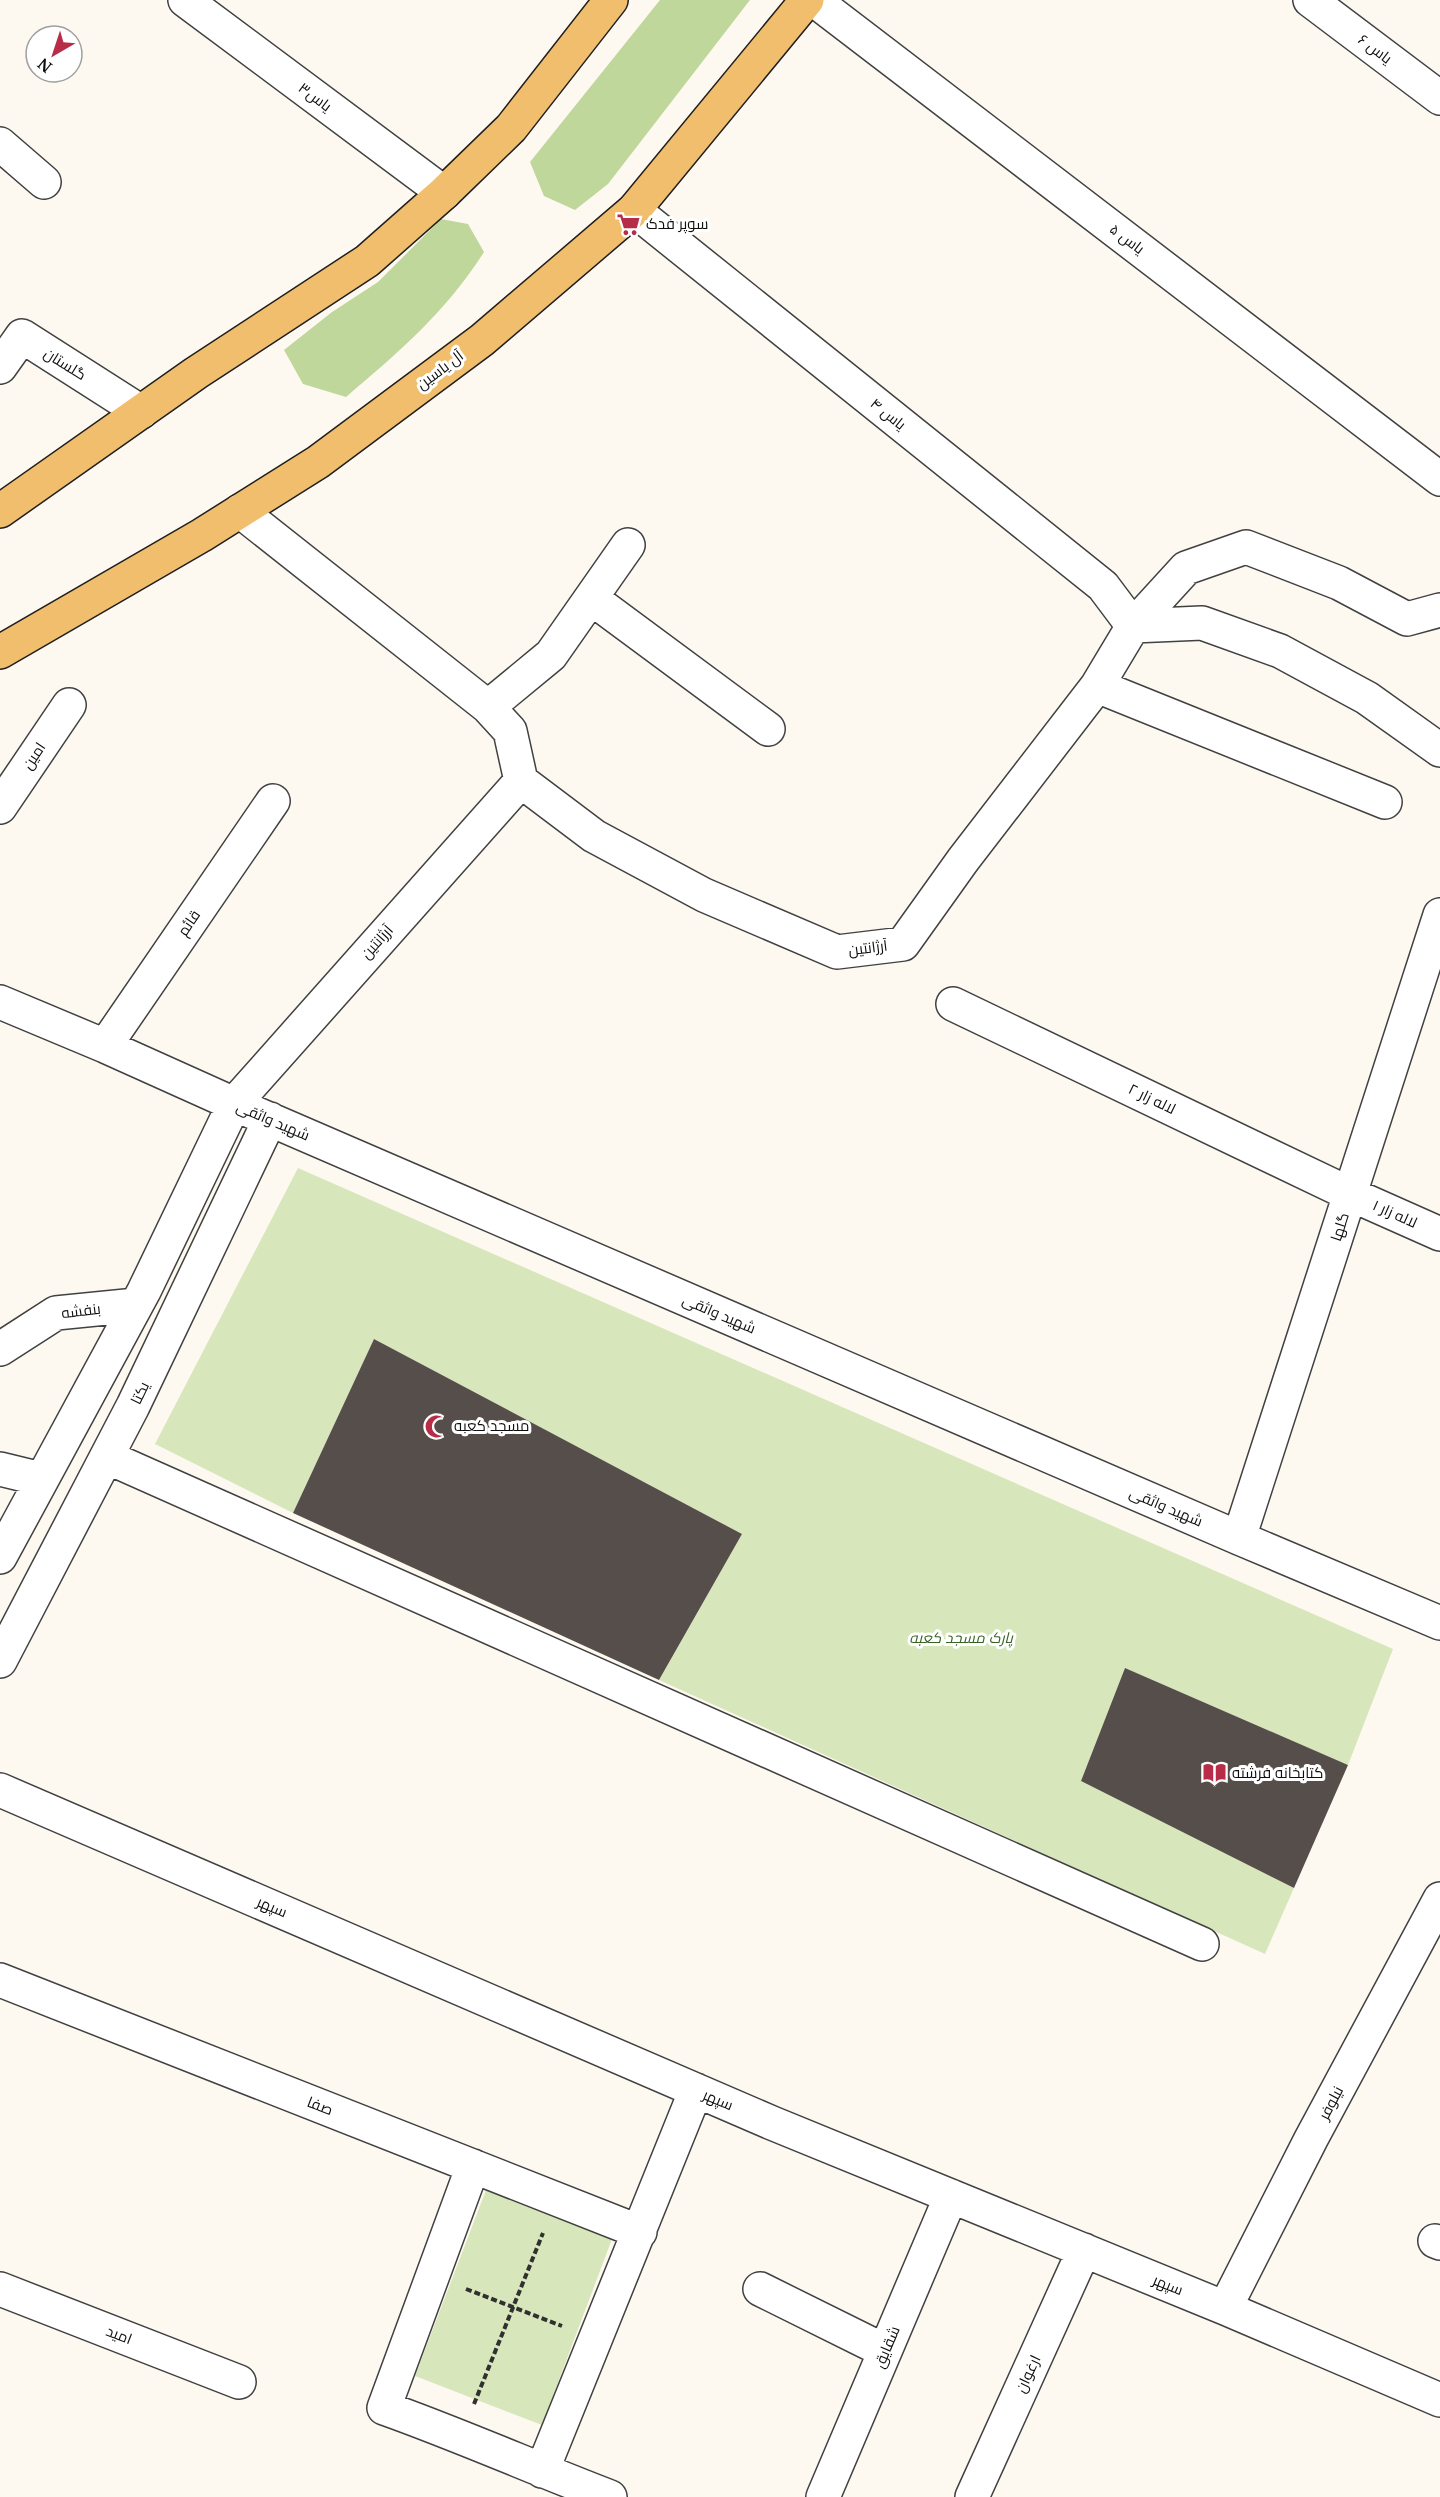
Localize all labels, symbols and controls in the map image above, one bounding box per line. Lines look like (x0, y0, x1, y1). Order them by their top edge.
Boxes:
north arrow (24, 24, 84, 84)
street label: یاس ۶ (1354, 29, 1397, 68)
text: N (32, 53, 56, 78)
street label: یاس۳ (294, 77, 336, 116)
supermarket icon: سوپر فدک (615, 211, 641, 237)
place label: سوپر فدک (646, 213, 708, 234)
street label: یاس ۵ (1106, 219, 1149, 259)
street label: گلستان (40, 342, 91, 385)
street label: آل یاسین (412, 345, 467, 394)
street label: یاس ۴ (866, 393, 911, 435)
street label: امین (17, 738, 50, 773)
street label: قائم (172, 905, 205, 940)
street label: آرژانتین (356, 920, 398, 963)
street label: آرژانتین (847, 935, 889, 960)
street label: لاله زار ۲ (1126, 1078, 1179, 1118)
street label: شهید واثقی (233, 1096, 313, 1145)
street label: لاله زار ۱ (1370, 1194, 1421, 1232)
street label: گلها (1325, 1210, 1354, 1244)
street label: شهید واثقی (679, 1289, 759, 1338)
street label: بنفشه (60, 1298, 102, 1322)
street label: یکتا (125, 1378, 153, 1407)
mosque icon: مسجد کعبه (423, 1413, 449, 1439)
place label: مسجد کعبه (454, 1415, 530, 1435)
street label: شهید واثقی (1126, 1482, 1206, 1531)
park label: پارک مسجد کعبه (909, 1627, 1014, 1648)
library icon: کتابخانه فرشته (1201, 1760, 1227, 1786)
place label: کتابخانه فرشته (1232, 1762, 1323, 1782)
street label: سپهر (253, 1890, 291, 1922)
street label: نیلوفر (1313, 2082, 1347, 2124)
street label: سپهر (699, 2083, 737, 2115)
street label: صفا (304, 2091, 336, 2119)
street label: سپهر (1149, 2269, 1187, 2300)
street label: امید (104, 2320, 135, 2348)
street label: شقایق (868, 2323, 905, 2371)
street label: ارغوان (1010, 2351, 1045, 2396)

